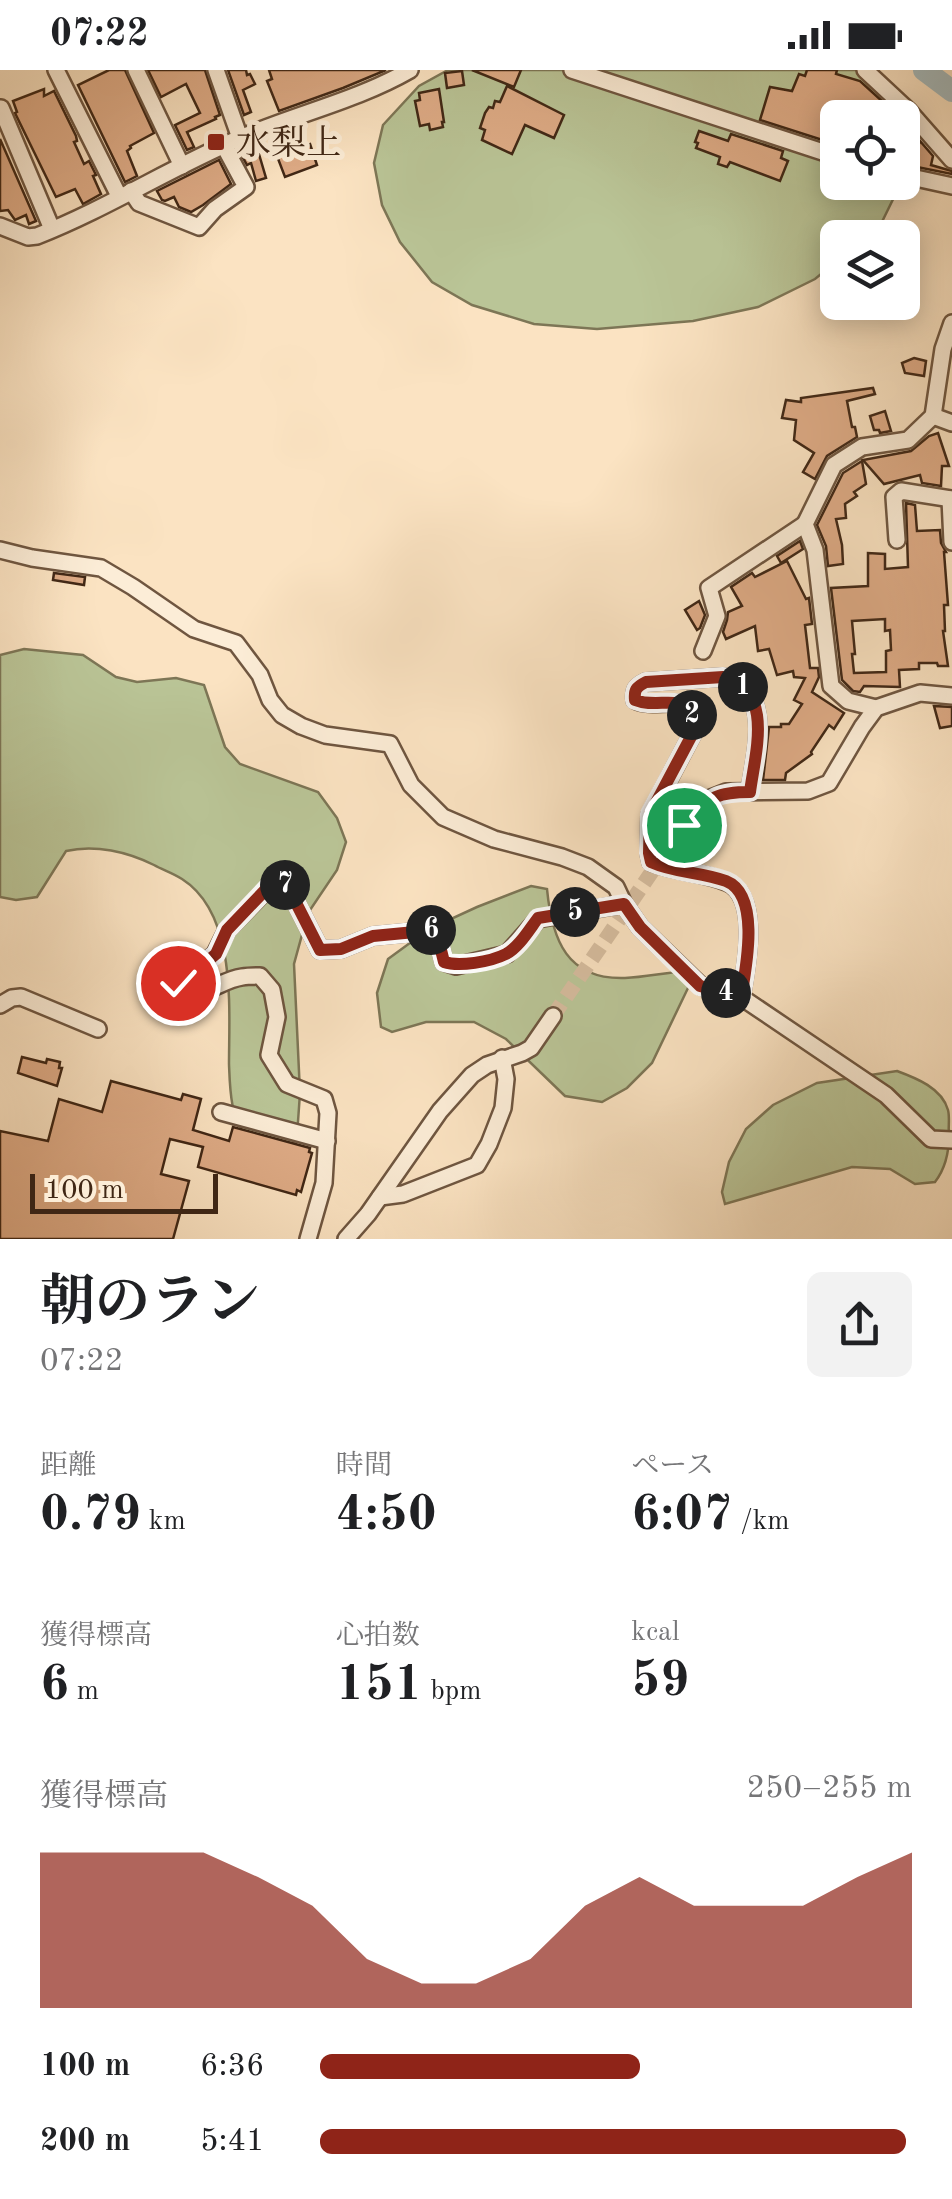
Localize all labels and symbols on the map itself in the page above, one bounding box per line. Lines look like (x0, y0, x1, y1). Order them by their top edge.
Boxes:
place label: 水梨上 (236, 124, 341, 162)
marker: 水梨上 (205, 131, 227, 153)
pin: 1 (718, 662, 768, 712)
pin: 2 (667, 690, 717, 740)
pin (642, 783, 727, 868)
pin: 7 (260, 860, 310, 910)
pin: 5 (550, 887, 600, 937)
pin: 6 (406, 905, 456, 955)
pin (136, 941, 221, 1026)
pin: 4 (701, 968, 751, 1018)
scale bar (30, 1169, 218, 1214)

